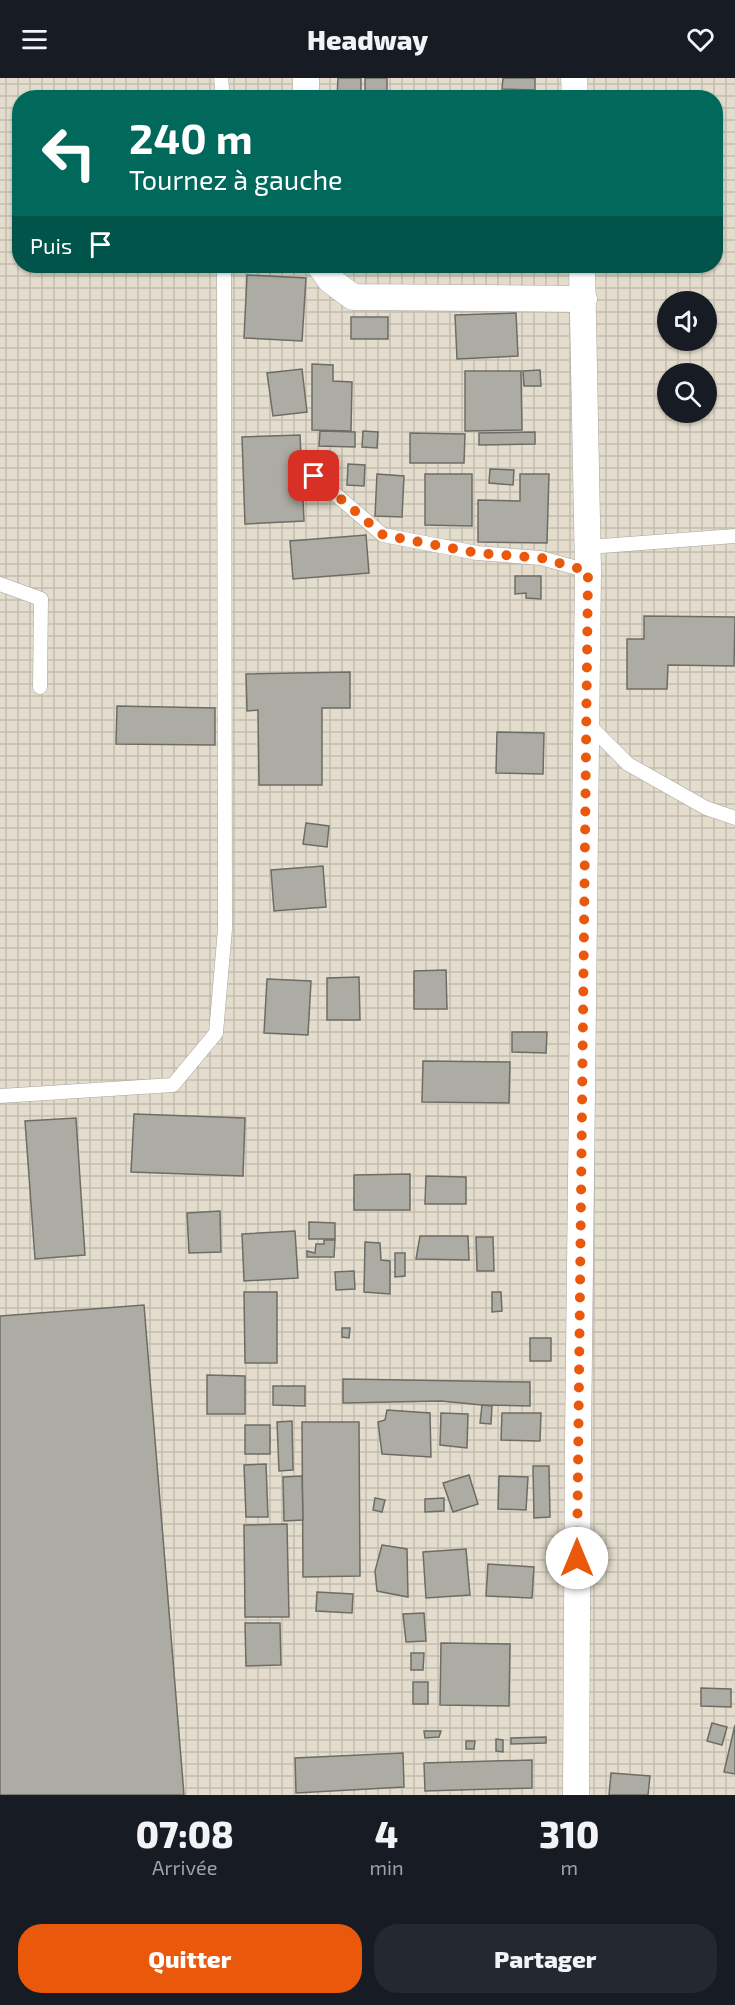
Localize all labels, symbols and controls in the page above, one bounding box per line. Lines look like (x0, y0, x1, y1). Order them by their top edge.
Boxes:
icon: menu (18, 23, 51, 56)
text: Headway (307, 23, 428, 55)
icon: heart (684, 23, 717, 56)
text: 240 m (129, 112, 253, 162)
icon: left (30, 114, 108, 192)
text: Tournez à gauche (129, 163, 343, 195)
icon: arrive (84, 228, 117, 261)
text: Puis (30, 232, 72, 258)
map controls (657, 291, 717, 423)
button: sound (657, 291, 717, 351)
button: search (657, 363, 717, 423)
pin (288, 450, 339, 501)
icon: arrive (297, 459, 330, 492)
position arrow (545, 1526, 609, 1590)
text: 07:08 (136, 1812, 234, 1855)
text: 4 (375, 1812, 398, 1855)
text: 310 (539, 1812, 599, 1855)
text: Arrivée (152, 1855, 217, 1879)
text: min (369, 1855, 404, 1879)
text: m (561, 1855, 578, 1879)
button: Quitter (18, 1924, 362, 1993)
button: Partager (374, 1924, 717, 1993)

